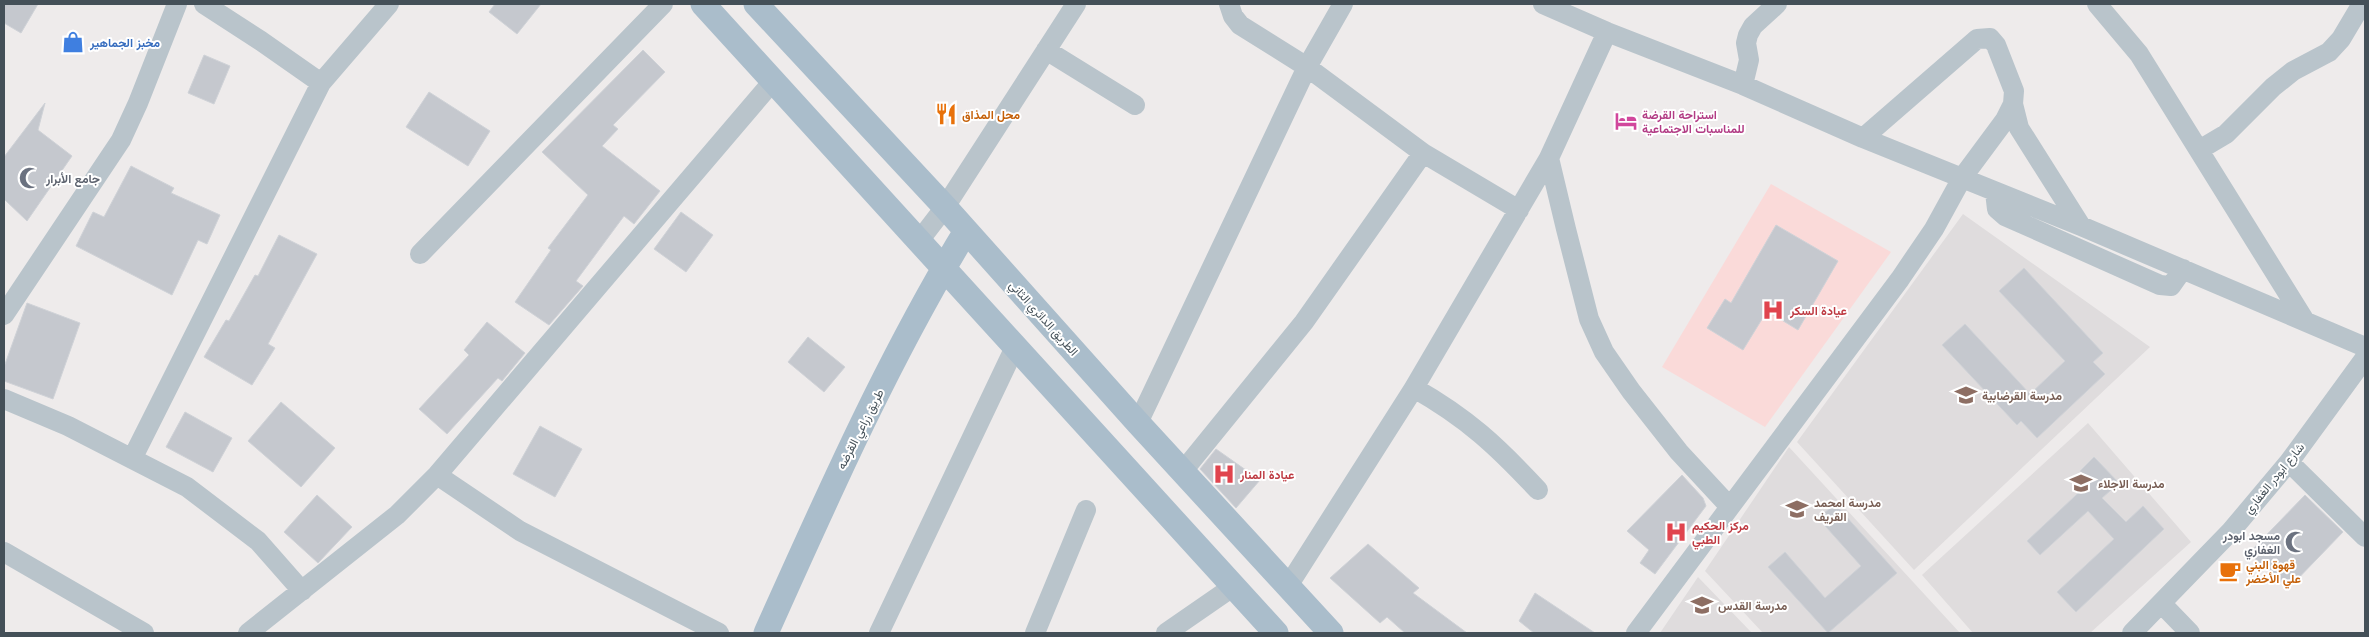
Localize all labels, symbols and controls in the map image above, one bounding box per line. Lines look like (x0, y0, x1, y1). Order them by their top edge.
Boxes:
shop icon: مخبز الجماهير (60, 29, 86, 55)
place label: مخبز الجماهير (89, 35, 161, 51)
restaurant icon: محل المذاق (933, 101, 959, 127)
place label: محل المذاق (962, 107, 1020, 122)
place label: استراحة القرضة للمناسبات الاجتماعية (1642, 107, 1745, 136)
hotel icon: استراحة القرضة للمناسبات الاجتماعية (1613, 108, 1639, 134)
mosque icon: جامع الأبرار (17, 165, 43, 191)
place label: جامع الأبرار (45, 171, 100, 187)
street label: الطريق الدائري الثاني (1004, 277, 1082, 361)
hospital icon: عيادة السكر (1760, 297, 1786, 323)
place label: عيادة السكر (1789, 303, 1847, 319)
school or university icon: مدرسة القرضابية (1953, 382, 1979, 408)
street label: طريق زراعي القرضه (833, 386, 889, 473)
place label: مدرسة القرضابية (1982, 388, 2063, 404)
street label: شارع ابودر الغفاري (2241, 439, 2310, 518)
hospital icon: عيادة المنار (1211, 461, 1237, 487)
place label: عيادة المنار (1239, 467, 1295, 483)
school or university icon: مدرسة الاجلاء (2068, 470, 2094, 496)
place label: مدرسة الاجلاء (2098, 476, 2165, 492)
place label: مدرسة امحمد القريف (1814, 495, 1881, 525)
school or university icon: مدرسة امحمد القريف (1784, 496, 1810, 522)
place label: مركز الحكيم الطبي (1692, 518, 1749, 550)
hospital icon: مركز الحكيم الطبي (1663, 519, 1689, 545)
place label: مسجد ابودر الغفاري (2222, 528, 2280, 560)
mosque icon: مسجد ابودر الغفاري (2283, 529, 2309, 555)
place label: قهوة البني علي الأخضر (2245, 557, 2301, 589)
cafe icon: قهوة البني علي الأخضر (2217, 558, 2243, 584)
school or university icon: مدرسة القدس (1689, 592, 1715, 618)
place label: مدرسة القدس (1718, 598, 1788, 614)

